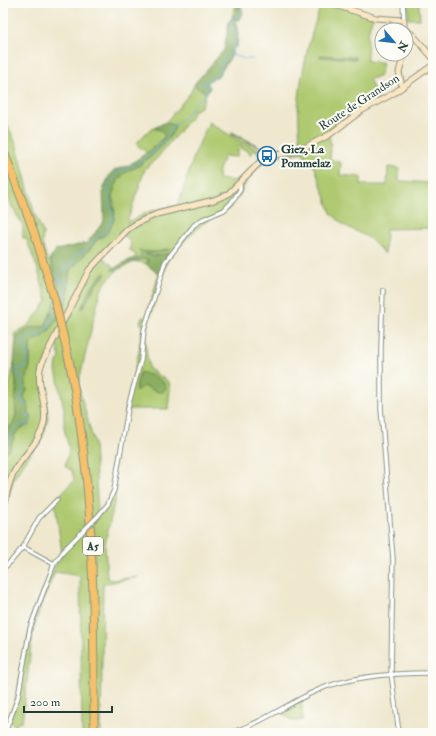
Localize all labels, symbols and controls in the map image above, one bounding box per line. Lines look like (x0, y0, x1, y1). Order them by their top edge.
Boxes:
north arrow (374, 22, 414, 62)
text: N (394, 38, 411, 55)
street label: Route de Grandson (316, 71, 402, 134)
place label: Giez, La Pommelaz (281, 142, 331, 171)
bus stop icon: Giez, La Pommelaz (256, 145, 278, 167)
road number: A5 (83, 537, 103, 555)
scale bar (24, 688, 112, 714)
text: 200 m (30, 695, 61, 710)

